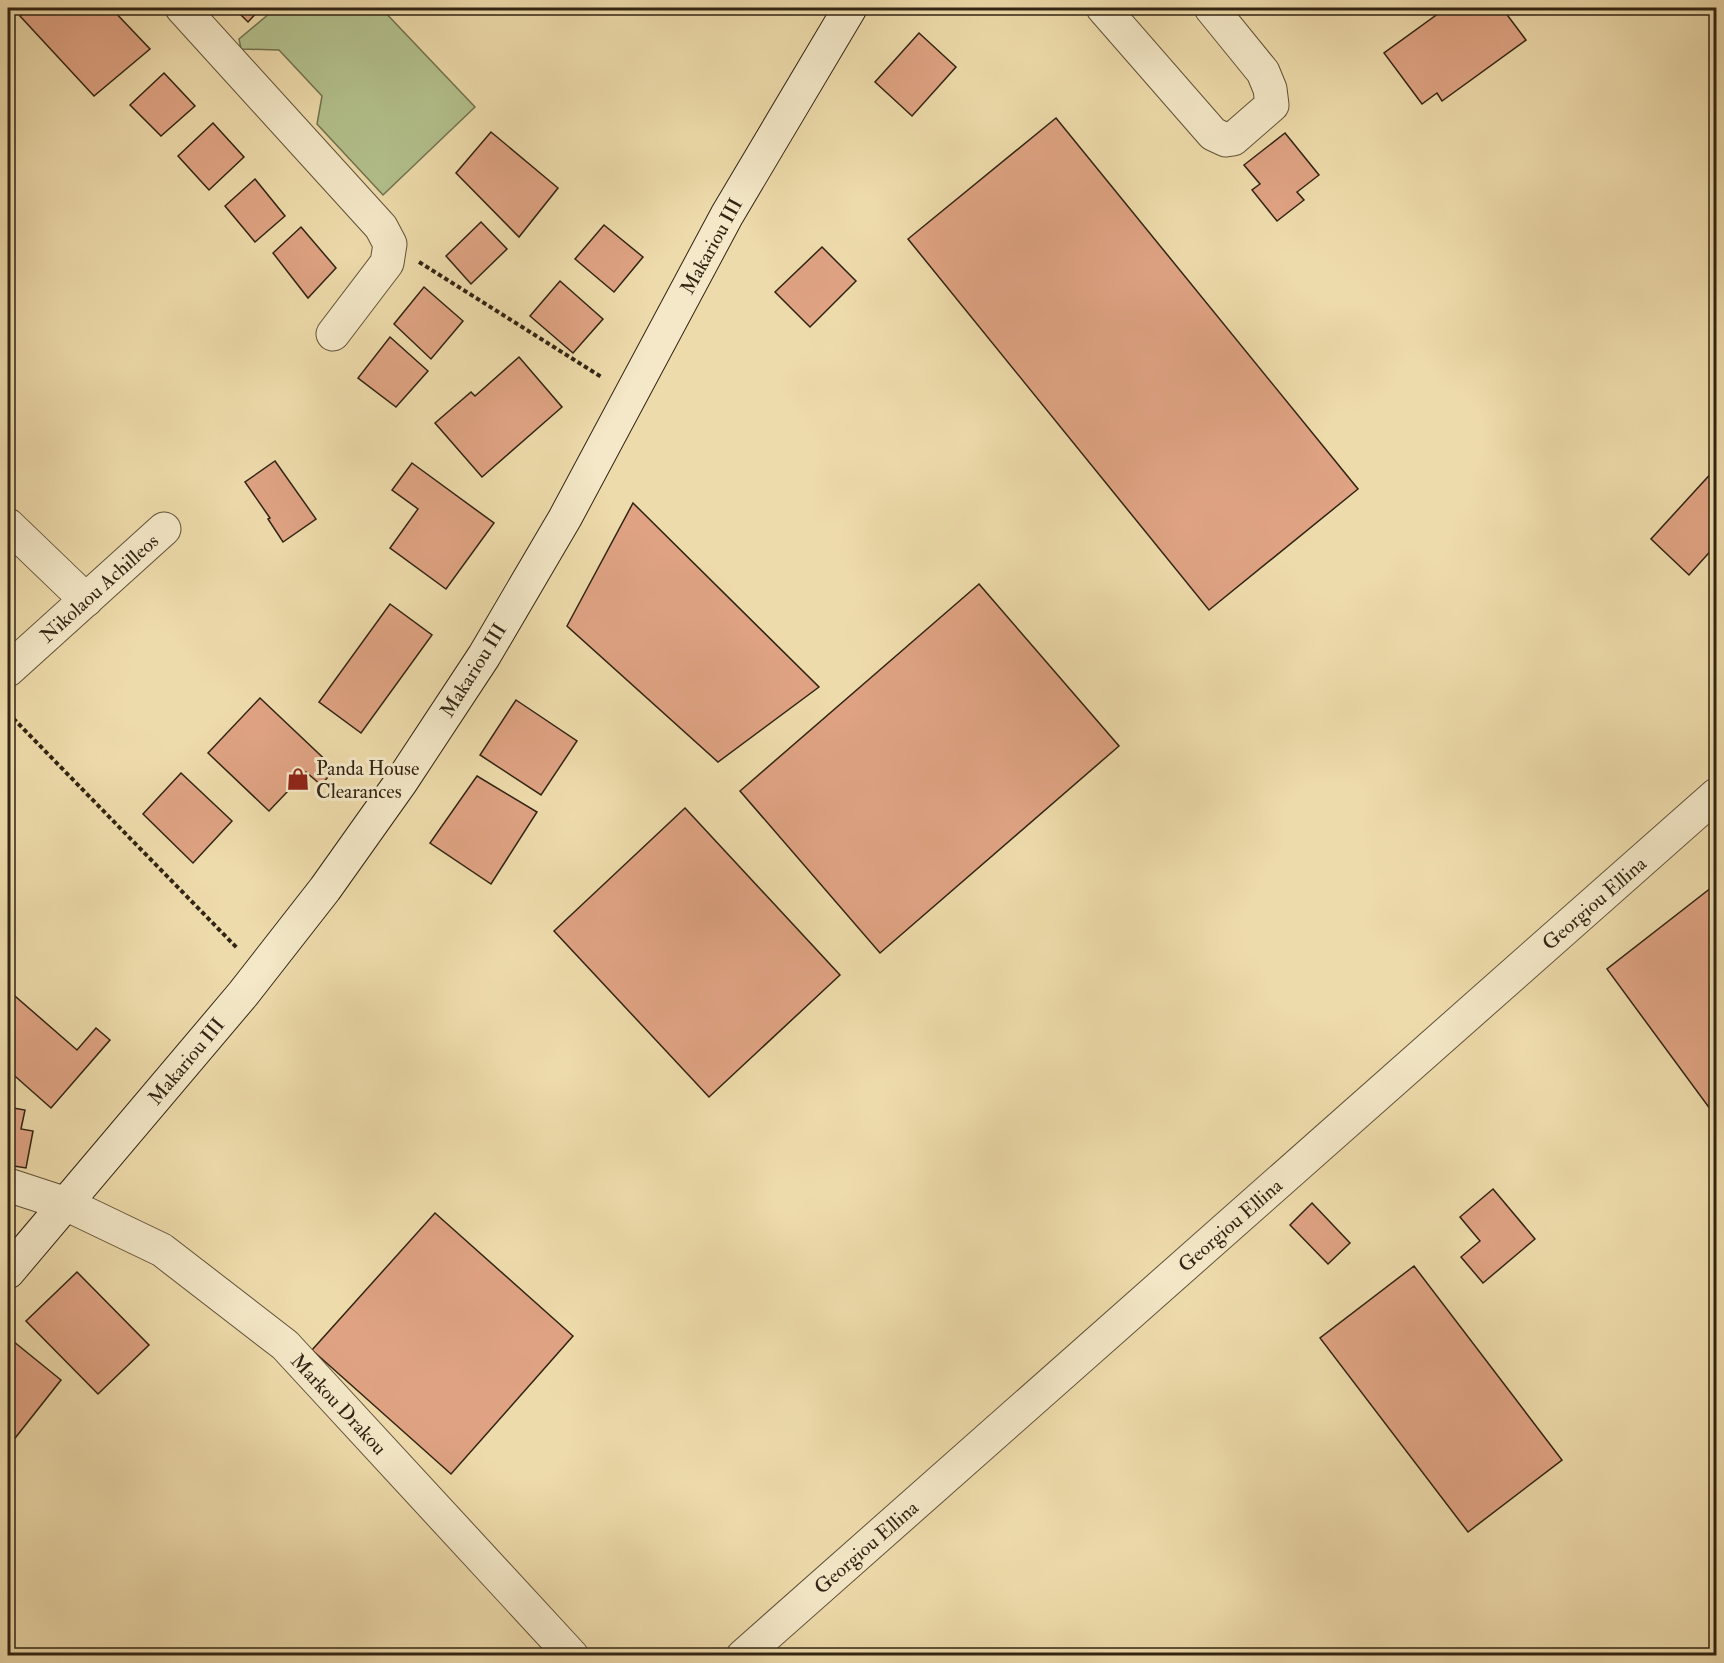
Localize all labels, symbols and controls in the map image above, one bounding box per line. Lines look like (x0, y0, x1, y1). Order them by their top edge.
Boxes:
street label: Makariou III (675, 194, 748, 299)
street label: Nikolaou Achilleos (35, 528, 164, 648)
street label: Makariou III (435, 619, 512, 722)
place label: Panda House Clearances (316, 756, 419, 804)
shop icon: Panda House Clearances (285, 766, 311, 792)
street label: Georgiou Ellina (1537, 851, 1652, 955)
street label: Makariou III (143, 1013, 230, 1110)
street label: Georgiou Ellina (1173, 1173, 1288, 1277)
street label: Markou Drakou (285, 1349, 392, 1460)
street label: Georgiou Ellina (809, 1495, 924, 1599)

